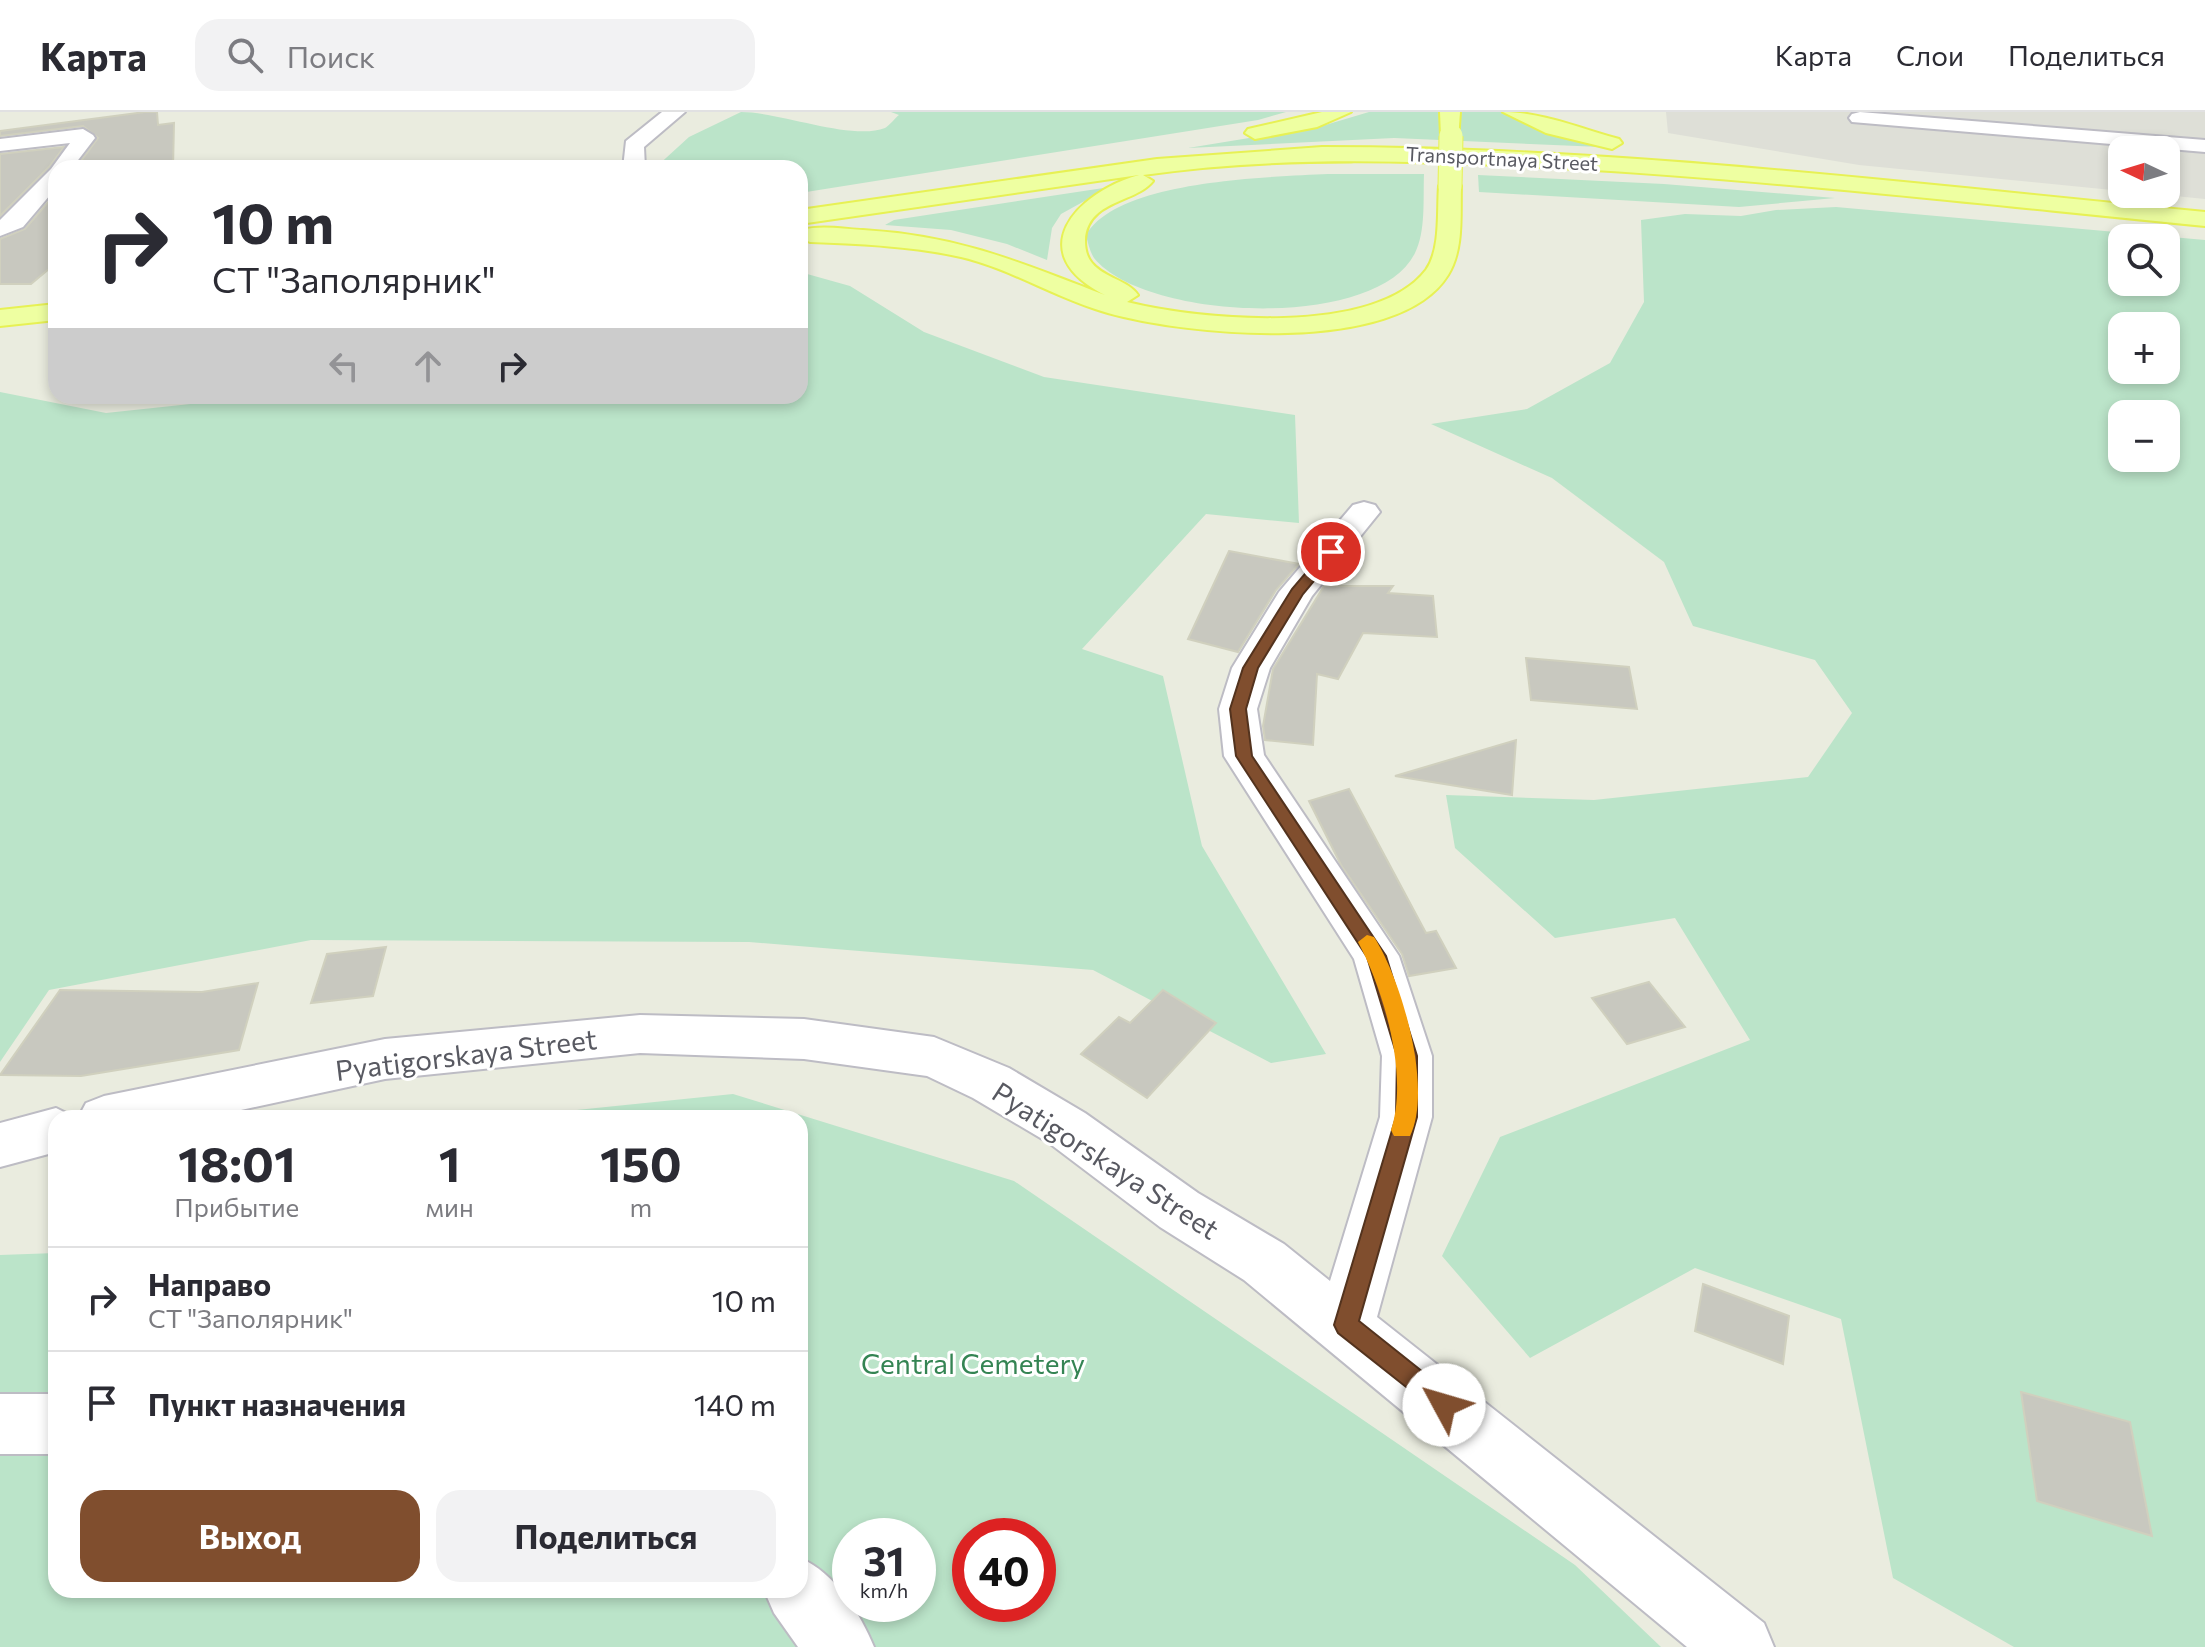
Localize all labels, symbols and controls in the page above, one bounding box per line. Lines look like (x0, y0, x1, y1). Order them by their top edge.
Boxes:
search box (195, 19, 755, 91)
text: Карта (40, 32, 147, 79)
icon: search (223, 33, 267, 77)
text: Поиск (287, 37, 375, 74)
text: Карта (1775, 38, 1852, 72)
text: Слои (1896, 38, 1964, 72)
text: Поделиться (2008, 38, 2165, 72)
north arrow (2108, 136, 2180, 208)
map controls (2108, 136, 2180, 472)
street label: Transportnaya Street (1405, 141, 1599, 175)
text: 10 m (212, 187, 334, 256)
icon: right (80, 192, 184, 296)
button: search (2108, 224, 2180, 296)
text: СТ "Заполярник" (212, 256, 496, 300)
button: + (2108, 312, 2180, 384)
icon: left (322, 344, 366, 388)
icon: ahead (406, 344, 450, 388)
icon: right (490, 344, 534, 388)
button: − (2108, 400, 2180, 472)
pin (1297, 518, 1365, 586)
icon: arrive (1309, 530, 1353, 574)
street label: Pyatigorskaya Street (333, 1021, 599, 1087)
street label: Pyatigorskaya Street (986, 1074, 1226, 1246)
text: 18:01 (178, 1133, 296, 1192)
text: 1 (439, 1133, 461, 1192)
text: 150 (600, 1133, 682, 1192)
text: Прибытие (174, 1191, 299, 1222)
text: мин (426, 1191, 474, 1222)
text: m (630, 1191, 652, 1222)
text: Направо (148, 1265, 271, 1302)
icon: right (80, 1277, 124, 1321)
text: 10 m (712, 1281, 776, 1318)
text: СТ "Заполярник" (148, 1302, 353, 1333)
park label: Central Cemetery (861, 1346, 1085, 1380)
position arrow (1402, 1363, 1486, 1447)
icon: arrive (80, 1381, 124, 1425)
text: Пункт назначения (148, 1385, 406, 1422)
text: 140 m (694, 1385, 776, 1422)
button: Выход (80, 1490, 420, 1582)
button: Поделиться (436, 1490, 776, 1582)
speed limit sign: 40 (952, 1518, 1056, 1622)
text: 31 (863, 1535, 905, 1584)
text: km/h (860, 1578, 908, 1602)

